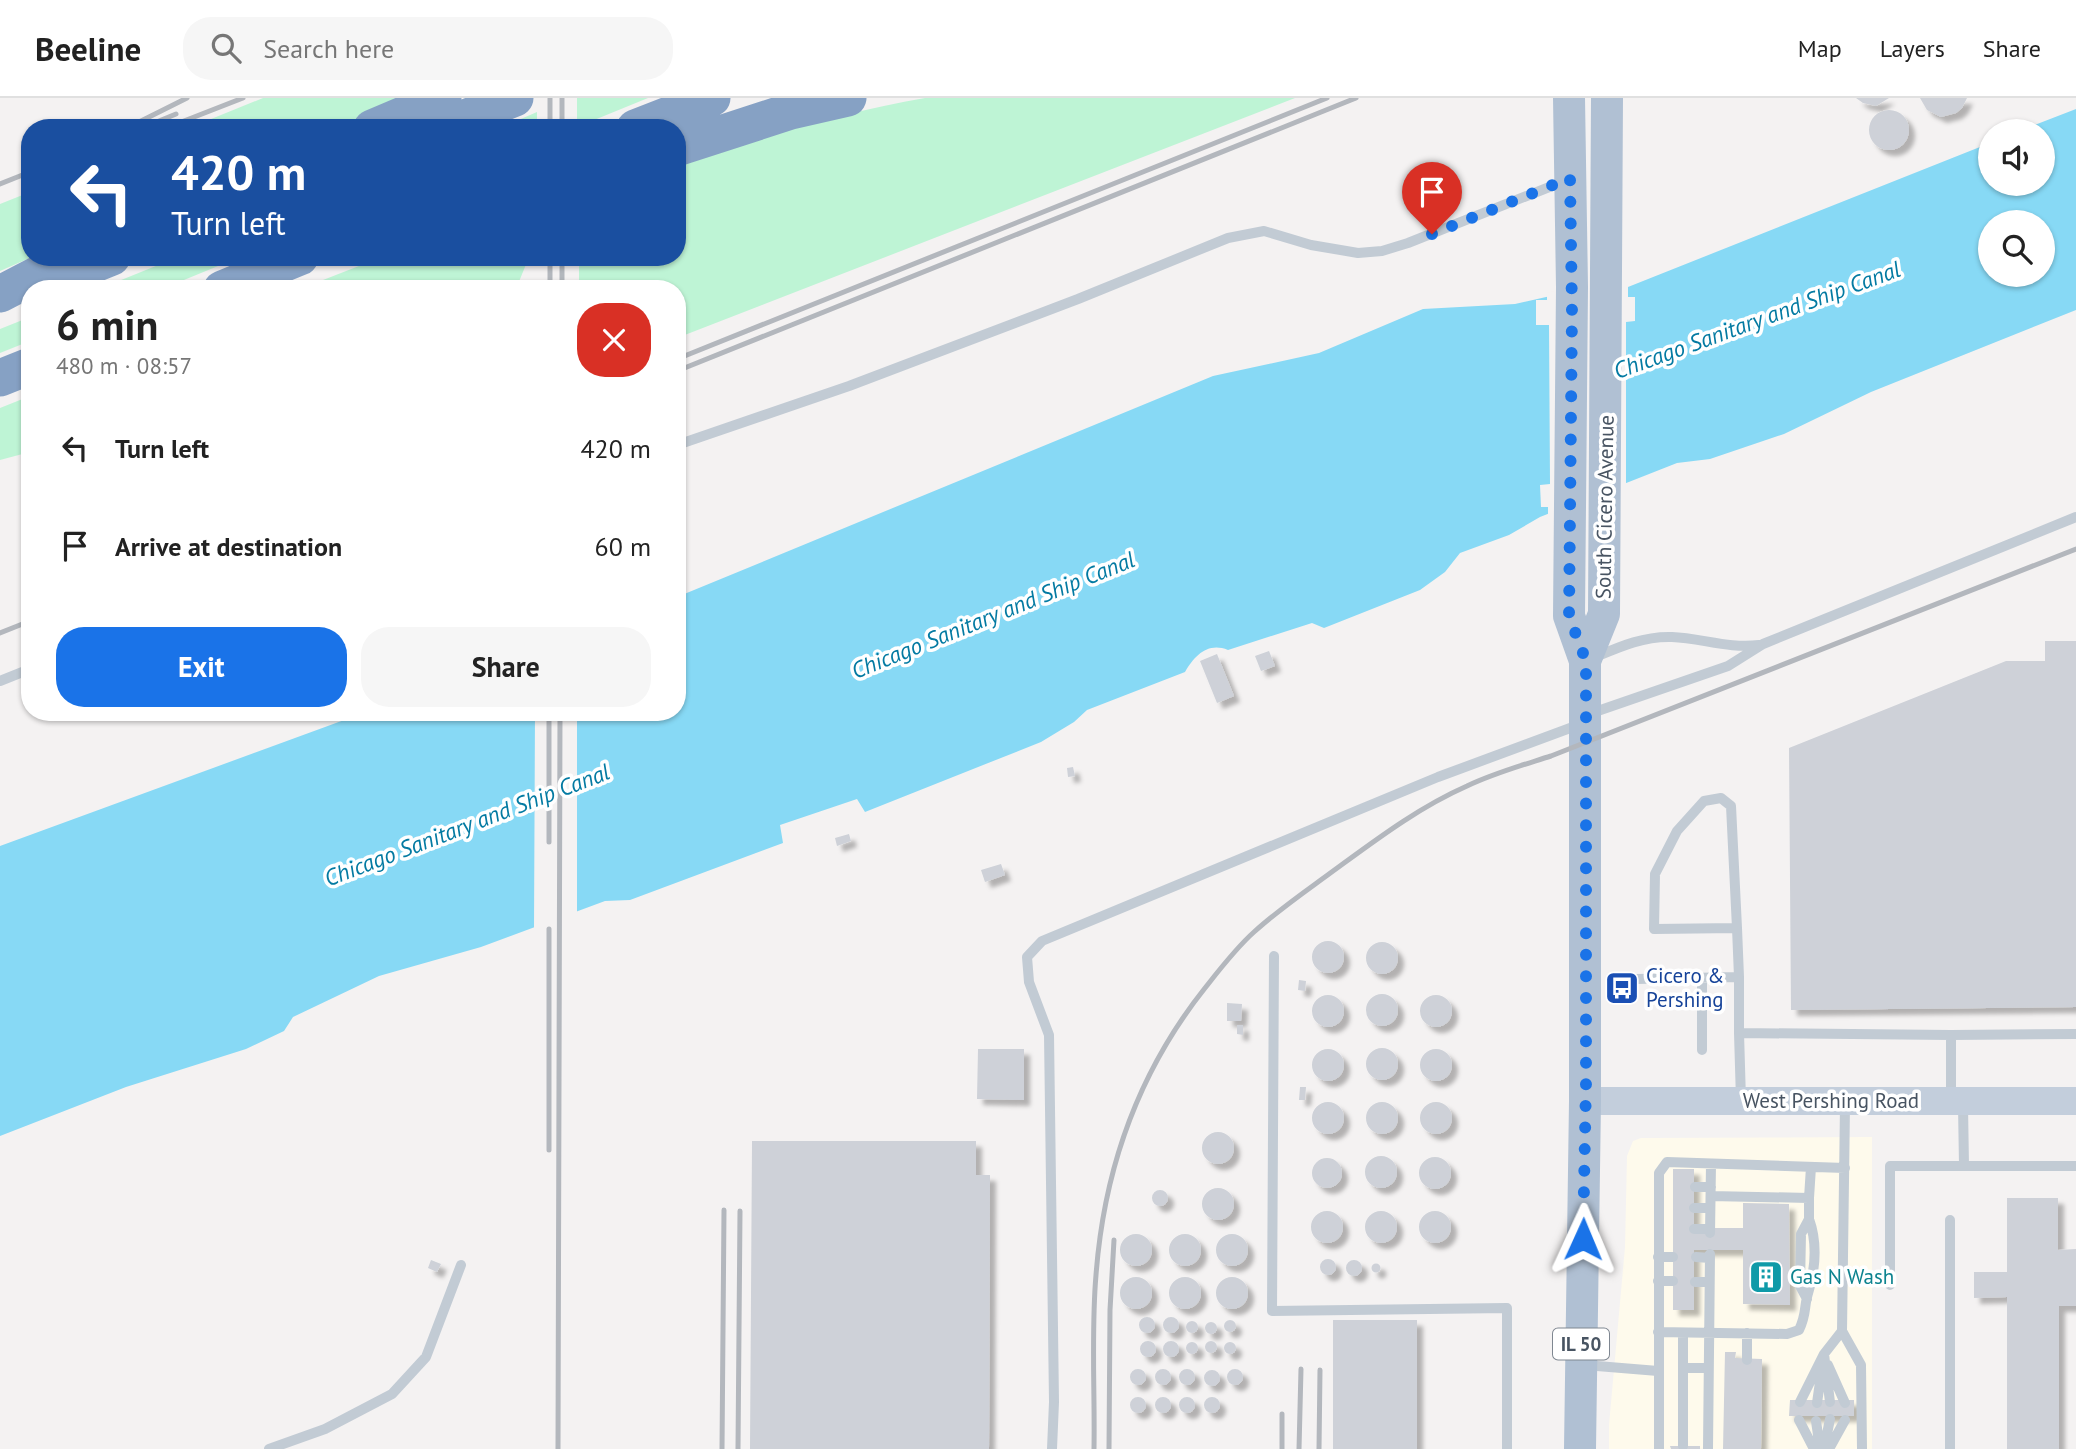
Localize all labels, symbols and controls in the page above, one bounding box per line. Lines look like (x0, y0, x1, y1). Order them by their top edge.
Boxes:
search box (183, 17, 673, 80)
text: Beeline (35, 27, 141, 70)
icon: search (207, 29, 245, 67)
text: Search here (263, 32, 394, 65)
text: Map (1798, 33, 1842, 64)
text: Layers (1880, 33, 1945, 64)
text: Share (1983, 33, 2041, 64)
map controls (1978, 119, 2055, 287)
button: sound (1978, 119, 2055, 196)
text: 420 m (171, 140, 306, 204)
icon: left (56, 147, 147, 238)
pin (1402, 162, 1462, 234)
icon: arrive (1413, 173, 1451, 211)
text: Turn left (171, 202, 286, 244)
button: search (1978, 210, 2055, 287)
water label: Chicago Sanitary and Ship Canal (1609, 254, 1904, 385)
text: 6 min (56, 297, 158, 352)
button: close (577, 303, 651, 377)
text: 480 m · 08:57 (56, 351, 192, 380)
street label: South Cicero Avenue (1589, 415, 1620, 599)
icon: left (56, 429, 94, 467)
text: Turn left (115, 432, 209, 465)
text: 420 m (580, 432, 651, 465)
icon: arrive (56, 527, 94, 565)
text: Arrive at destination (115, 530, 342, 563)
text: 60 m (595, 530, 651, 563)
water label: Chicago Sanitary and Ship Canal (847, 544, 1139, 685)
button: Exit (56, 627, 347, 707)
button: Share (361, 627, 651, 707)
water label: Chicago Sanitary and Ship Canal (320, 757, 614, 892)
place label: Cicero & Pershing (1646, 962, 1724, 1013)
bus stop icon: Cicero & Pershing (1603, 969, 1641, 1007)
street label: West Pershing Road (1743, 1087, 1919, 1114)
position arrow (1546, 1202, 1620, 1276)
building icon: Gas N Wash (1747, 1258, 1785, 1296)
place label: Gas N Wash (1790, 1263, 1894, 1290)
road number: IL 50 (1553, 1328, 1609, 1360)

